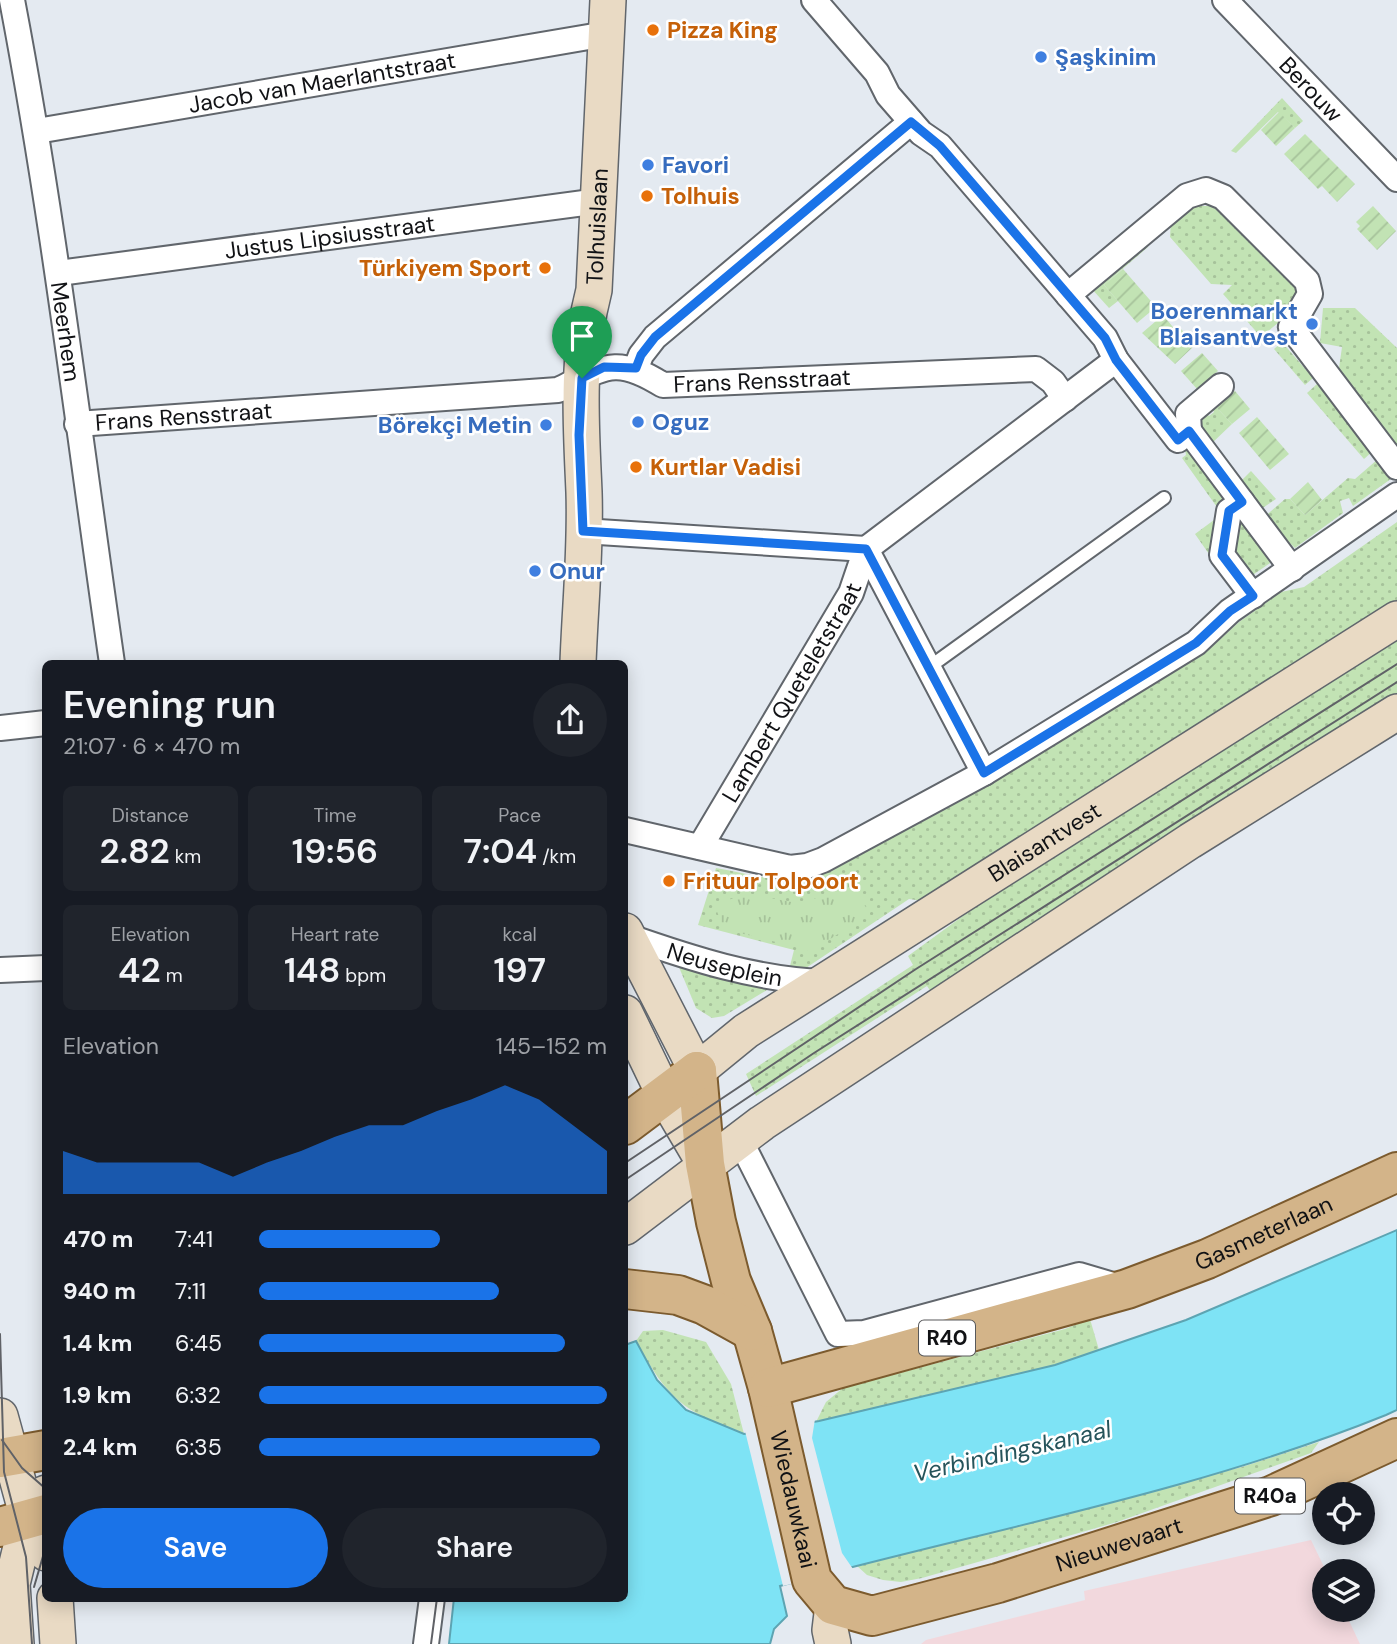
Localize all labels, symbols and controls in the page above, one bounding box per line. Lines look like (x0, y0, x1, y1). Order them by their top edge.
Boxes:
place label: Pizza King (667, 15, 778, 45)
marker: Pizza King (645, 22, 661, 38)
place label: Şaşkinim (1055, 42, 1156, 72)
street label: Jacob van Maerlantstraat (186, 45, 458, 120)
marker: Şaşkinim (1033, 49, 1049, 65)
street label: Berouw (1273, 50, 1349, 128)
place label: Favori (662, 150, 729, 180)
marker: Favori (640, 157, 656, 173)
street label: Tolhuislaan (579, 167, 615, 285)
place label: Tolhuis (661, 181, 740, 211)
marker: Tolhuis (639, 188, 655, 204)
street label: Justus Lipsiusstraat (223, 208, 437, 266)
place label: Türkiyem Sport (359, 253, 531, 283)
marker: Türkiyem Sport (537, 260, 553, 276)
street label: Meerhem (44, 280, 88, 384)
place label: Boerenmarkt Blaisantvest (1150, 296, 1298, 352)
pin (552, 306, 612, 378)
marker: Boerenmarkt Blaisantvest (1304, 316, 1320, 332)
icon: arrive (563, 317, 601, 355)
street label: Frans Rensstraat (673, 362, 851, 400)
street label: Frans Rensstraat (94, 395, 273, 438)
place label: Oguz (652, 407, 709, 437)
place label: Börekçi Metin (378, 410, 532, 440)
marker: Oguz (630, 414, 646, 430)
marker: Börekçi Metin (538, 417, 554, 433)
place label: Kurtlar Vadisi (650, 452, 801, 482)
marker: Kurtlar Vadisi (628, 459, 644, 475)
place label: Onur (549, 556, 605, 586)
marker: Onur (527, 563, 543, 579)
street label: Lambert Queteletstraat (715, 579, 868, 808)
text: Evening run (63, 680, 276, 730)
button: share (533, 683, 607, 757)
text: 21:07 · 6 × 470 m (63, 731, 240, 761)
street label: Blaisantvest (982, 795, 1107, 889)
text: Distance (112, 803, 189, 828)
text: Time (314, 803, 356, 828)
text: Pace (498, 803, 541, 828)
text: 2.82 (99, 828, 170, 874)
text: 19:56 (292, 828, 378, 874)
text: 7:04 (463, 828, 537, 874)
text: km (170, 844, 201, 869)
text: /km (537, 844, 576, 869)
place label: Frituur Tolpoort (683, 866, 859, 896)
marker: Frituur Tolpoort (661, 873, 677, 889)
text: Elevation (111, 922, 190, 947)
text: Heart rate (291, 922, 379, 947)
text: kcal (502, 922, 537, 947)
street label: Neuseplein (663, 936, 784, 993)
text: 42 (118, 947, 161, 993)
text: 148 (284, 947, 340, 993)
text: 197 (493, 947, 546, 993)
text: m (161, 963, 183, 988)
text: bpm (340, 963, 386, 988)
text: Elevation (63, 1031, 159, 1061)
text: 145–152 m (496, 1031, 607, 1061)
street label: Gasmeterlaan (1190, 1189, 1337, 1277)
text: 470 m (63, 1224, 133, 1254)
text: 7:41 (175, 1224, 213, 1254)
text: 940 m (63, 1276, 136, 1306)
text: 7:11 (175, 1276, 206, 1306)
road number: R40 (919, 1320, 975, 1356)
text: 1.4 km (63, 1328, 132, 1358)
text: 6:45 (175, 1328, 222, 1358)
text: 1.9 km (63, 1380, 131, 1410)
text: 6:32 (175, 1380, 221, 1410)
water label: Verbindingskanaal (910, 1413, 1115, 1489)
street label: Wiedauwkaai (763, 1428, 824, 1571)
text: 2.4 km (63, 1432, 137, 1462)
text: 6:35 (175, 1432, 222, 1462)
road number: R40a (1235, 1478, 1305, 1514)
map controls (1312, 1482, 1375, 1622)
button: locate (1312, 1482, 1375, 1545)
button: Save (63, 1508, 328, 1588)
button: Share (342, 1508, 607, 1588)
street label: Nieuwevaart (1052, 1510, 1186, 1579)
button: layers (1312, 1559, 1375, 1622)

